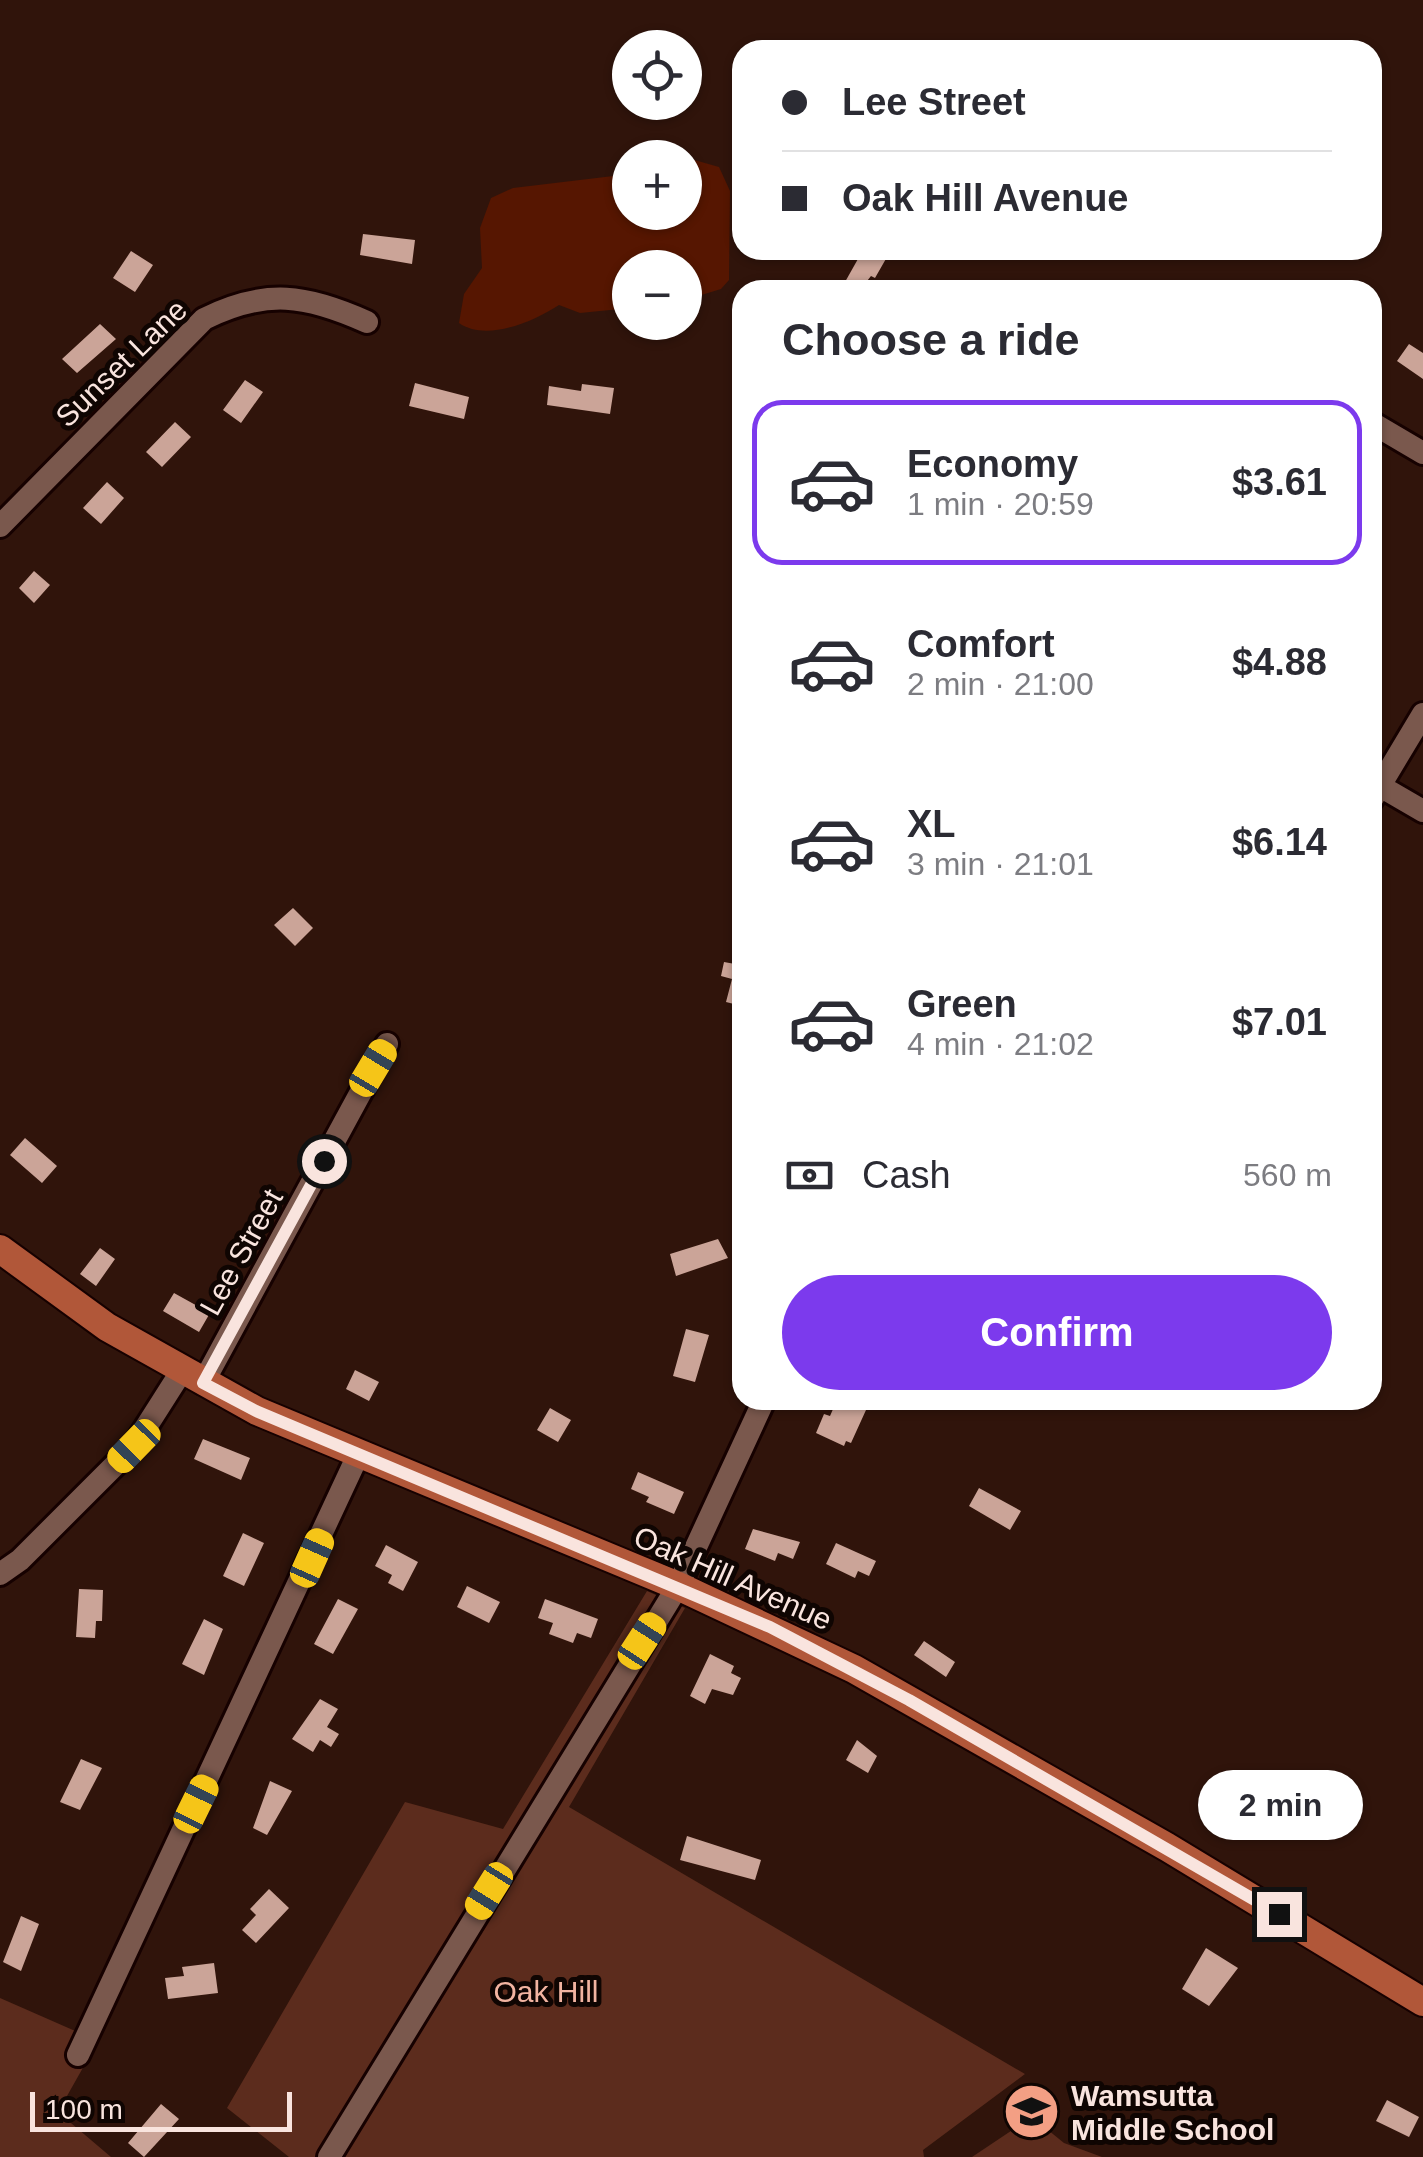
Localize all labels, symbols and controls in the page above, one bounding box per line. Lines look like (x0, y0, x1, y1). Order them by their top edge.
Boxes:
map controls (612, 30, 702, 340)
button: locate (612, 30, 702, 120)
text: Lee Street (842, 81, 1026, 123)
button: + (612, 140, 702, 230)
text: Oak Hill Avenue (842, 177, 1129, 219)
button: − (612, 250, 702, 340)
street label: Sunset Lane (49, 293, 193, 433)
text: Choose a ride (782, 314, 1080, 365)
icon: car (787, 438, 877, 528)
text: Economy (907, 443, 1078, 485)
text: $3.61 (1232, 461, 1327, 503)
text: 1 min · 20:59 (907, 486, 1094, 522)
icon: car (787, 618, 877, 708)
text: Comfort (907, 623, 1055, 665)
text: $4.88 (1232, 641, 1327, 683)
text: 2 min · 21:00 (907, 666, 1094, 702)
icon: car (787, 798, 877, 888)
text: XL (907, 803, 956, 845)
text: $6.14 (1232, 821, 1327, 863)
text: 3 min · 21:01 (907, 846, 1094, 882)
icon: car (787, 978, 877, 1068)
text: Green (907, 983, 1017, 1025)
text: $7.01 (1232, 1001, 1327, 1043)
text: 4 min · 21:02 (907, 1026, 1094, 1062)
car (345, 1035, 401, 1101)
route start (302, 1139, 347, 1184)
icon: cash (782, 1148, 837, 1203)
text: Cash (862, 1154, 951, 1196)
text: 560 m (1243, 1157, 1332, 1193)
street label: Lee Street (193, 1183, 289, 1321)
button: Confirm (782, 1275, 1332, 1390)
car (102, 1414, 166, 1478)
street label: Oak Hill Avenue (629, 1520, 837, 1636)
car (286, 1524, 338, 1592)
car (613, 1608, 671, 1674)
callout: 2 min (1196, 1769, 1362, 1839)
car (169, 1770, 223, 1838)
text: 2 min (1239, 1787, 1322, 1823)
car (460, 1858, 518, 1924)
route end (1257, 1892, 1302, 1937)
park label: Oak Hill (493, 1975, 599, 2008)
place label: Wamsutta Middle School (1071, 2079, 1274, 2146)
school or university icon: Wamsutta Middle School (1002, 2082, 1062, 2142)
scale bar (30, 2087, 292, 2132)
text: 100 m (45, 2094, 123, 2125)

